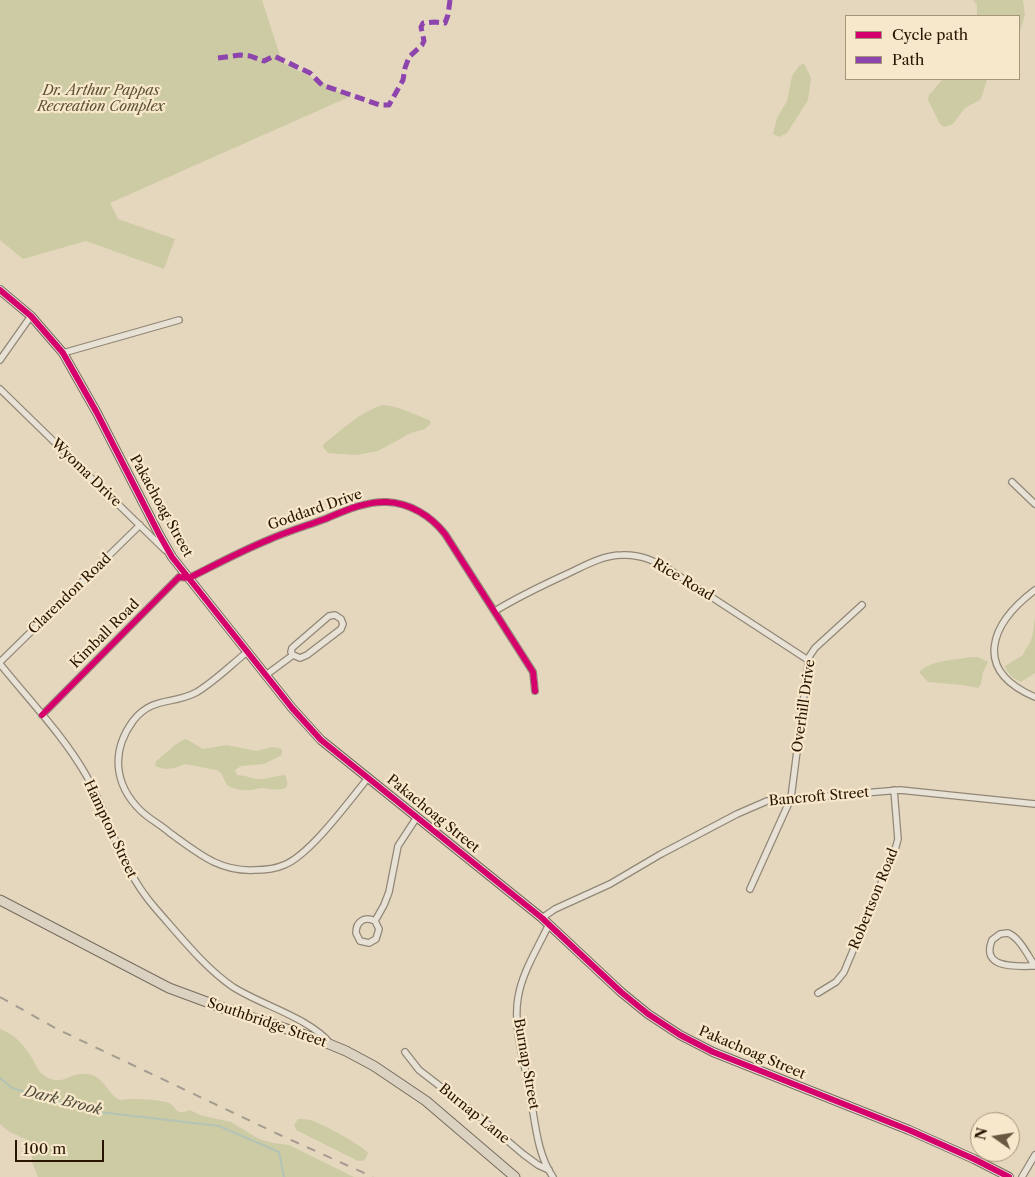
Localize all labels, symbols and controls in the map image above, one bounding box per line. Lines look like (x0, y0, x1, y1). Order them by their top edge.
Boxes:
legend (845, 15, 1020, 80)
text: Cycle path (892, 25, 968, 44)
text: Path (892, 50, 924, 69)
park label: Dr. Arthur Pappas Recreation Complex (37, 83, 165, 115)
street label: Wyoma Drive (47, 435, 125, 511)
street label: Pakachoag Street (126, 452, 196, 560)
street label: Goddard Drive (266, 486, 364, 534)
street label: Clarendon Road (25, 550, 115, 638)
street label: Rice Road (650, 555, 716, 605)
street label: Kimball Road (67, 596, 143, 672)
street label: Overhill Drive (789, 658, 819, 754)
street label: Pakachoag Street (383, 771, 483, 857)
street label: Hampton Street (80, 777, 140, 881)
street label: Bancroft Street (768, 784, 870, 810)
street label: Robertson Road (846, 846, 902, 952)
street label: Southbridge Street (205, 995, 329, 1051)
street label: Burnap Street (510, 1017, 542, 1111)
street label: Pakachoag Street (696, 1023, 808, 1083)
street label: Burnap Lane (435, 1080, 513, 1148)
water label: Dark Brook (22, 1083, 104, 1119)
north arrow (970, 1112, 1020, 1162)
text: N (971, 1126, 991, 1142)
scale bar (18, 1130, 106, 1162)
text: 100 m (23, 1139, 66, 1158)

